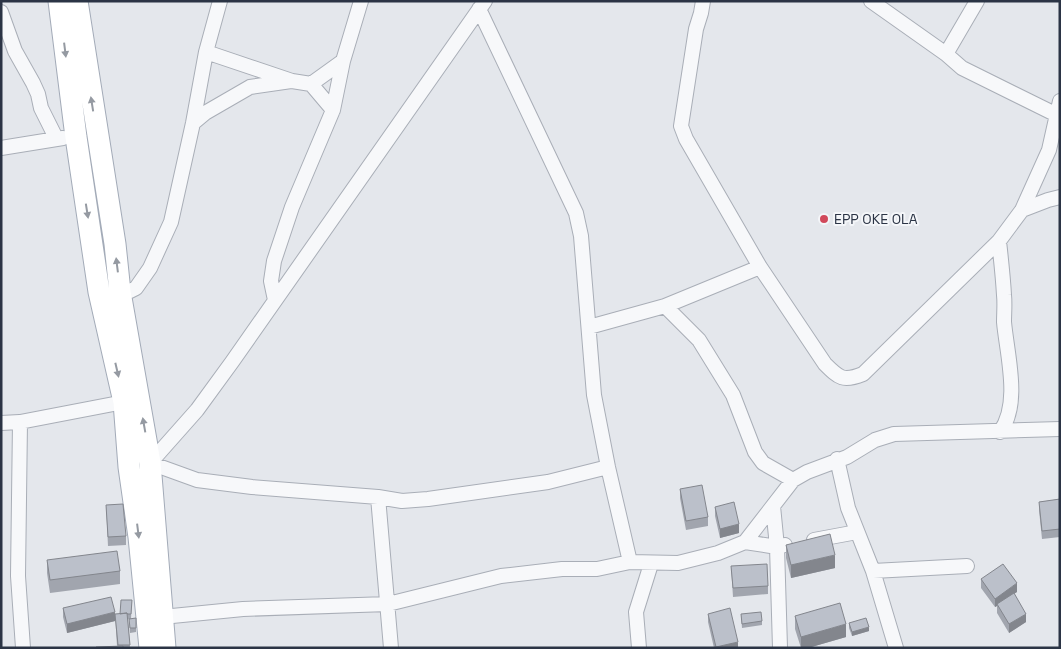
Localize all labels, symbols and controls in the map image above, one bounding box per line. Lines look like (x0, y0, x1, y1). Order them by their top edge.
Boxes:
one-way arrow (61, 42, 69, 58)
one-way arrow (88, 96, 96, 112)
one-way arrow (84, 203, 92, 219)
place label: EPP OKE OLA (834, 210, 918, 228)
marker: EPP OKE OLA (818, 213, 830, 225)
one-way arrow (113, 257, 121, 273)
one-way arrow (113, 363, 121, 378)
one-way arrow (139, 417, 147, 433)
one-way arrow (134, 523, 142, 539)

